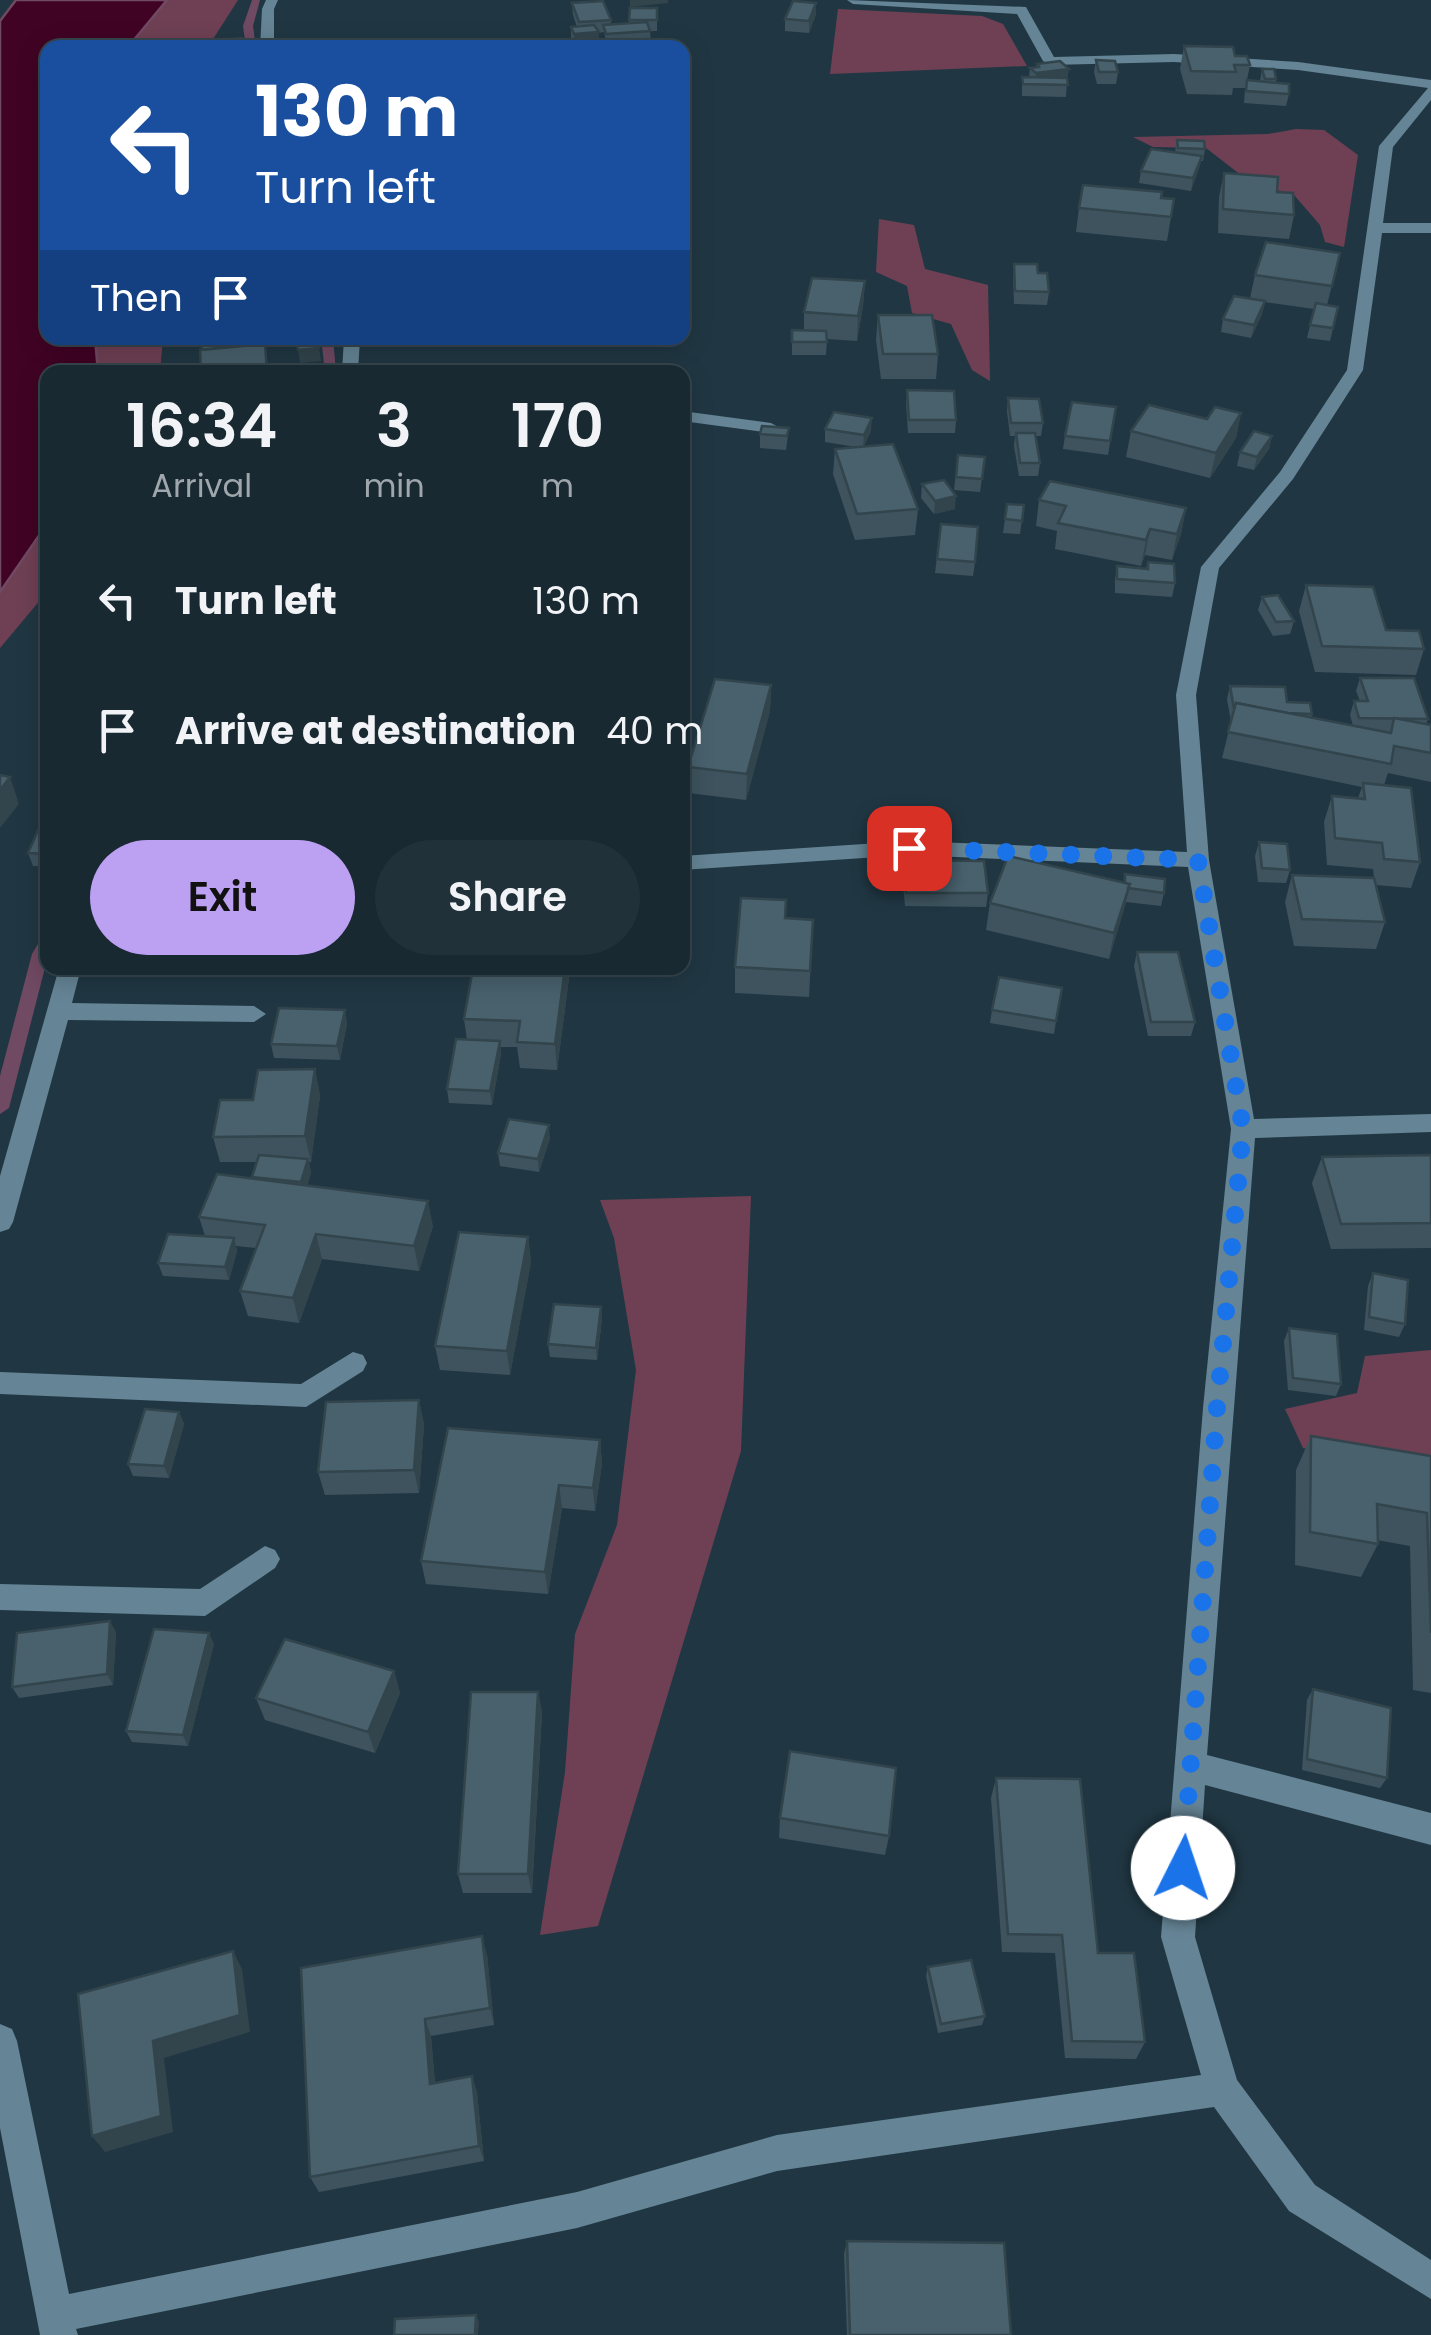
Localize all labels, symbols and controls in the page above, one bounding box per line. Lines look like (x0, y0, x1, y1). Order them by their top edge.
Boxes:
text: 130 m (255, 62, 458, 161)
icon: left (90, 80, 220, 210)
text: Turn left (255, 156, 436, 219)
icon: arrive (203, 270, 258, 325)
text: Then (90, 271, 183, 324)
text: 16:34 (126, 384, 277, 468)
text: 3 (376, 384, 412, 468)
text: 170 (511, 384, 604, 468)
text: Arrival (151, 463, 252, 508)
text: min (363, 463, 425, 508)
text: m (541, 463, 574, 508)
icon: left (90, 573, 145, 628)
text: Turn left (175, 574, 337, 627)
text: 130 m (532, 574, 640, 627)
icon: arrive (90, 703, 145, 758)
text: Arrive at destination (175, 704, 576, 757)
text: 40 m (606, 704, 703, 757)
pin (867, 806, 952, 891)
icon: arrive (882, 821, 937, 876)
button: Exit (90, 840, 355, 955)
button: Share (375, 840, 640, 955)
position arrow (1131, 1816, 1235, 1920)

